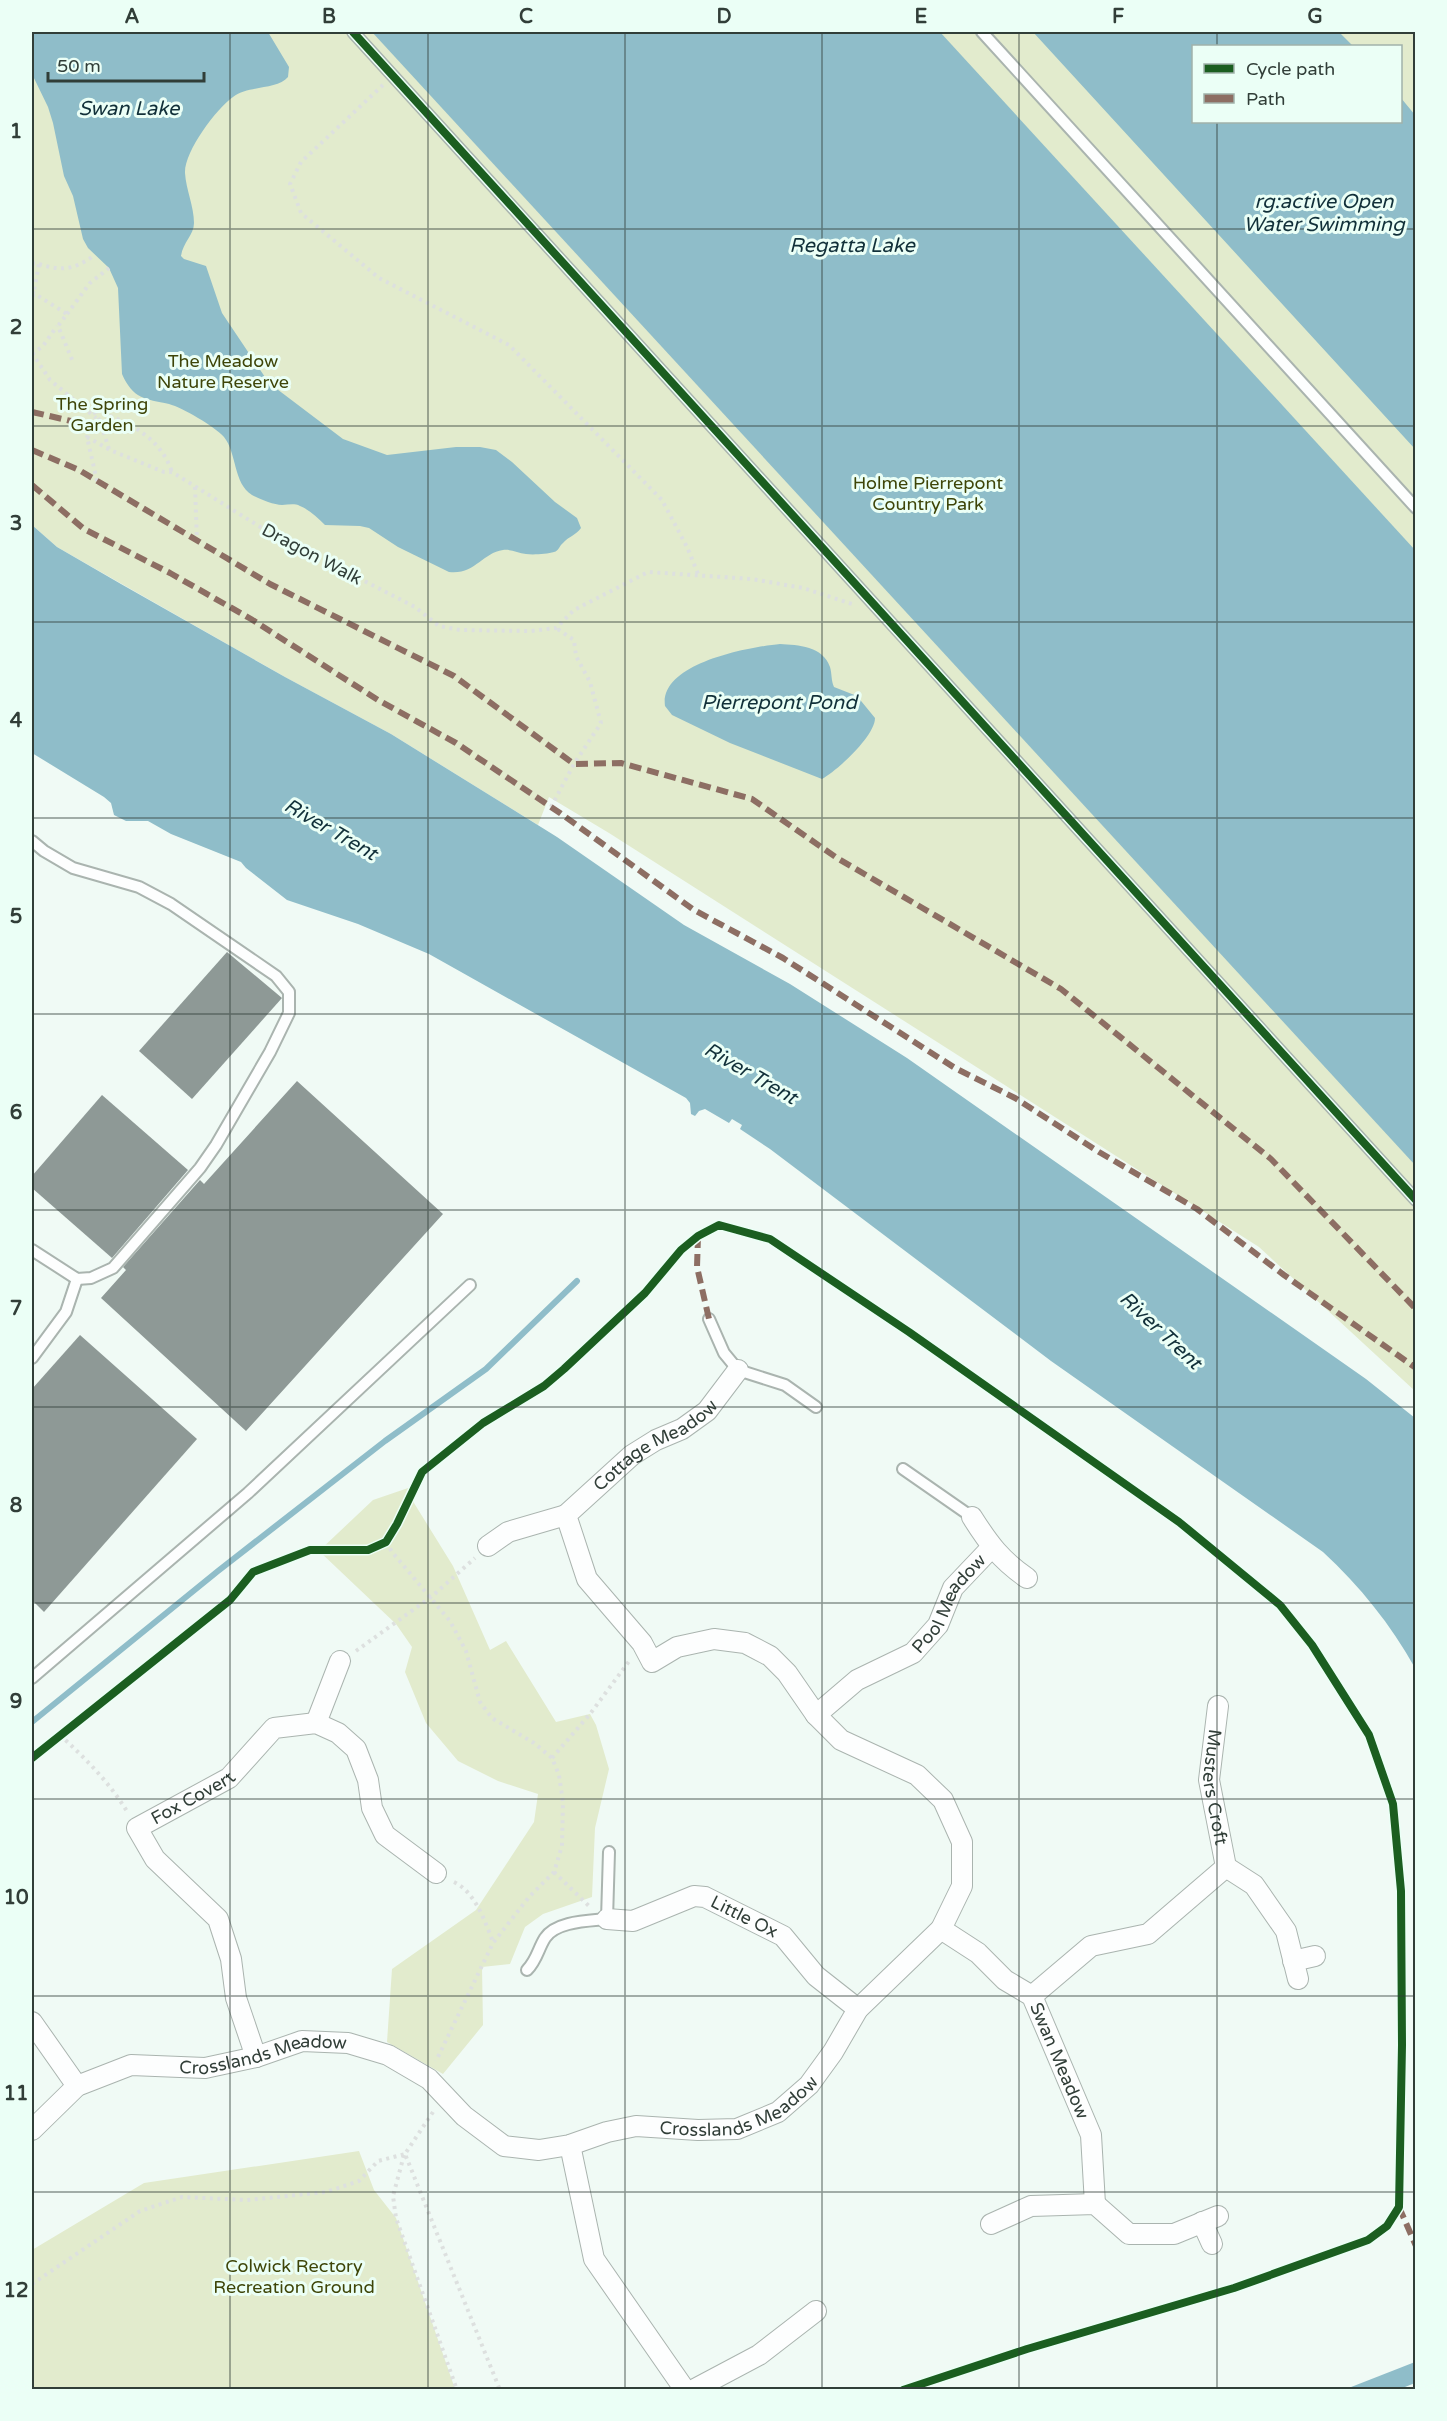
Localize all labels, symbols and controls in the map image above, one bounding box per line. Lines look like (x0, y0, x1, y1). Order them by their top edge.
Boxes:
text: A (125, 5, 140, 29)
text: B (322, 5, 336, 29)
text: C (519, 5, 533, 29)
text: D (716, 5, 732, 29)
text: E (915, 5, 928, 29)
text: F (1112, 5, 1124, 29)
text: G (1307, 5, 1323, 29)
scale bar (48, 45, 204, 83)
legend (1192, 45, 1402, 123)
text: 50 m (57, 55, 101, 77)
text: Cycle path (1246, 58, 1335, 80)
text: Path (1246, 88, 1285, 110)
water label: Swan Lake (79, 97, 181, 121)
text: 1 (10, 120, 22, 144)
water label: rg:active Open Water Swimming (1243, 190, 1406, 237)
water label: Regatta Lake (789, 234, 917, 258)
text: 2 (10, 316, 22, 340)
park label: The Meadow Nature Reserve (157, 350, 289, 393)
park label: The Spring Garden (56, 393, 148, 436)
park label: Holme Pierrepont Country Park (853, 472, 1003, 515)
text: 3 (10, 512, 22, 536)
street label: Dragon Walk (258, 518, 366, 590)
water label: Pierrepont Pond (701, 691, 859, 715)
text: 4 (10, 709, 23, 733)
water label: River Trent (280, 794, 383, 867)
text: 5 (10, 905, 22, 929)
water label: River Trent (700, 1038, 803, 1111)
text: 6 (10, 1101, 22, 1125)
water label: River Trent (1114, 1287, 1208, 1376)
text: 7 (10, 1297, 22, 1321)
street label: Cottage Meadow (589, 1395, 723, 1496)
text: 8 (10, 1494, 22, 1518)
street label: Pool Meadow (907, 1549, 991, 1658)
text: 9 (10, 1690, 22, 1714)
street label: Musters Croft (1198, 1728, 1232, 1847)
street label: Fox Covert (147, 1767, 240, 1829)
text: 10 (3, 1886, 29, 1910)
street label: Little Ox (707, 1891, 782, 1943)
street label: Swan Meadow (1025, 1999, 1094, 2122)
street label: Crosslands Meadow (179, 2030, 347, 2079)
street label: Crosslands Meadow (659, 2072, 823, 2141)
text: 11 (3, 2082, 29, 2106)
park label: Colwick Rectory Recreation Ground (213, 2255, 375, 2298)
text: 12 (3, 2279, 29, 2303)

